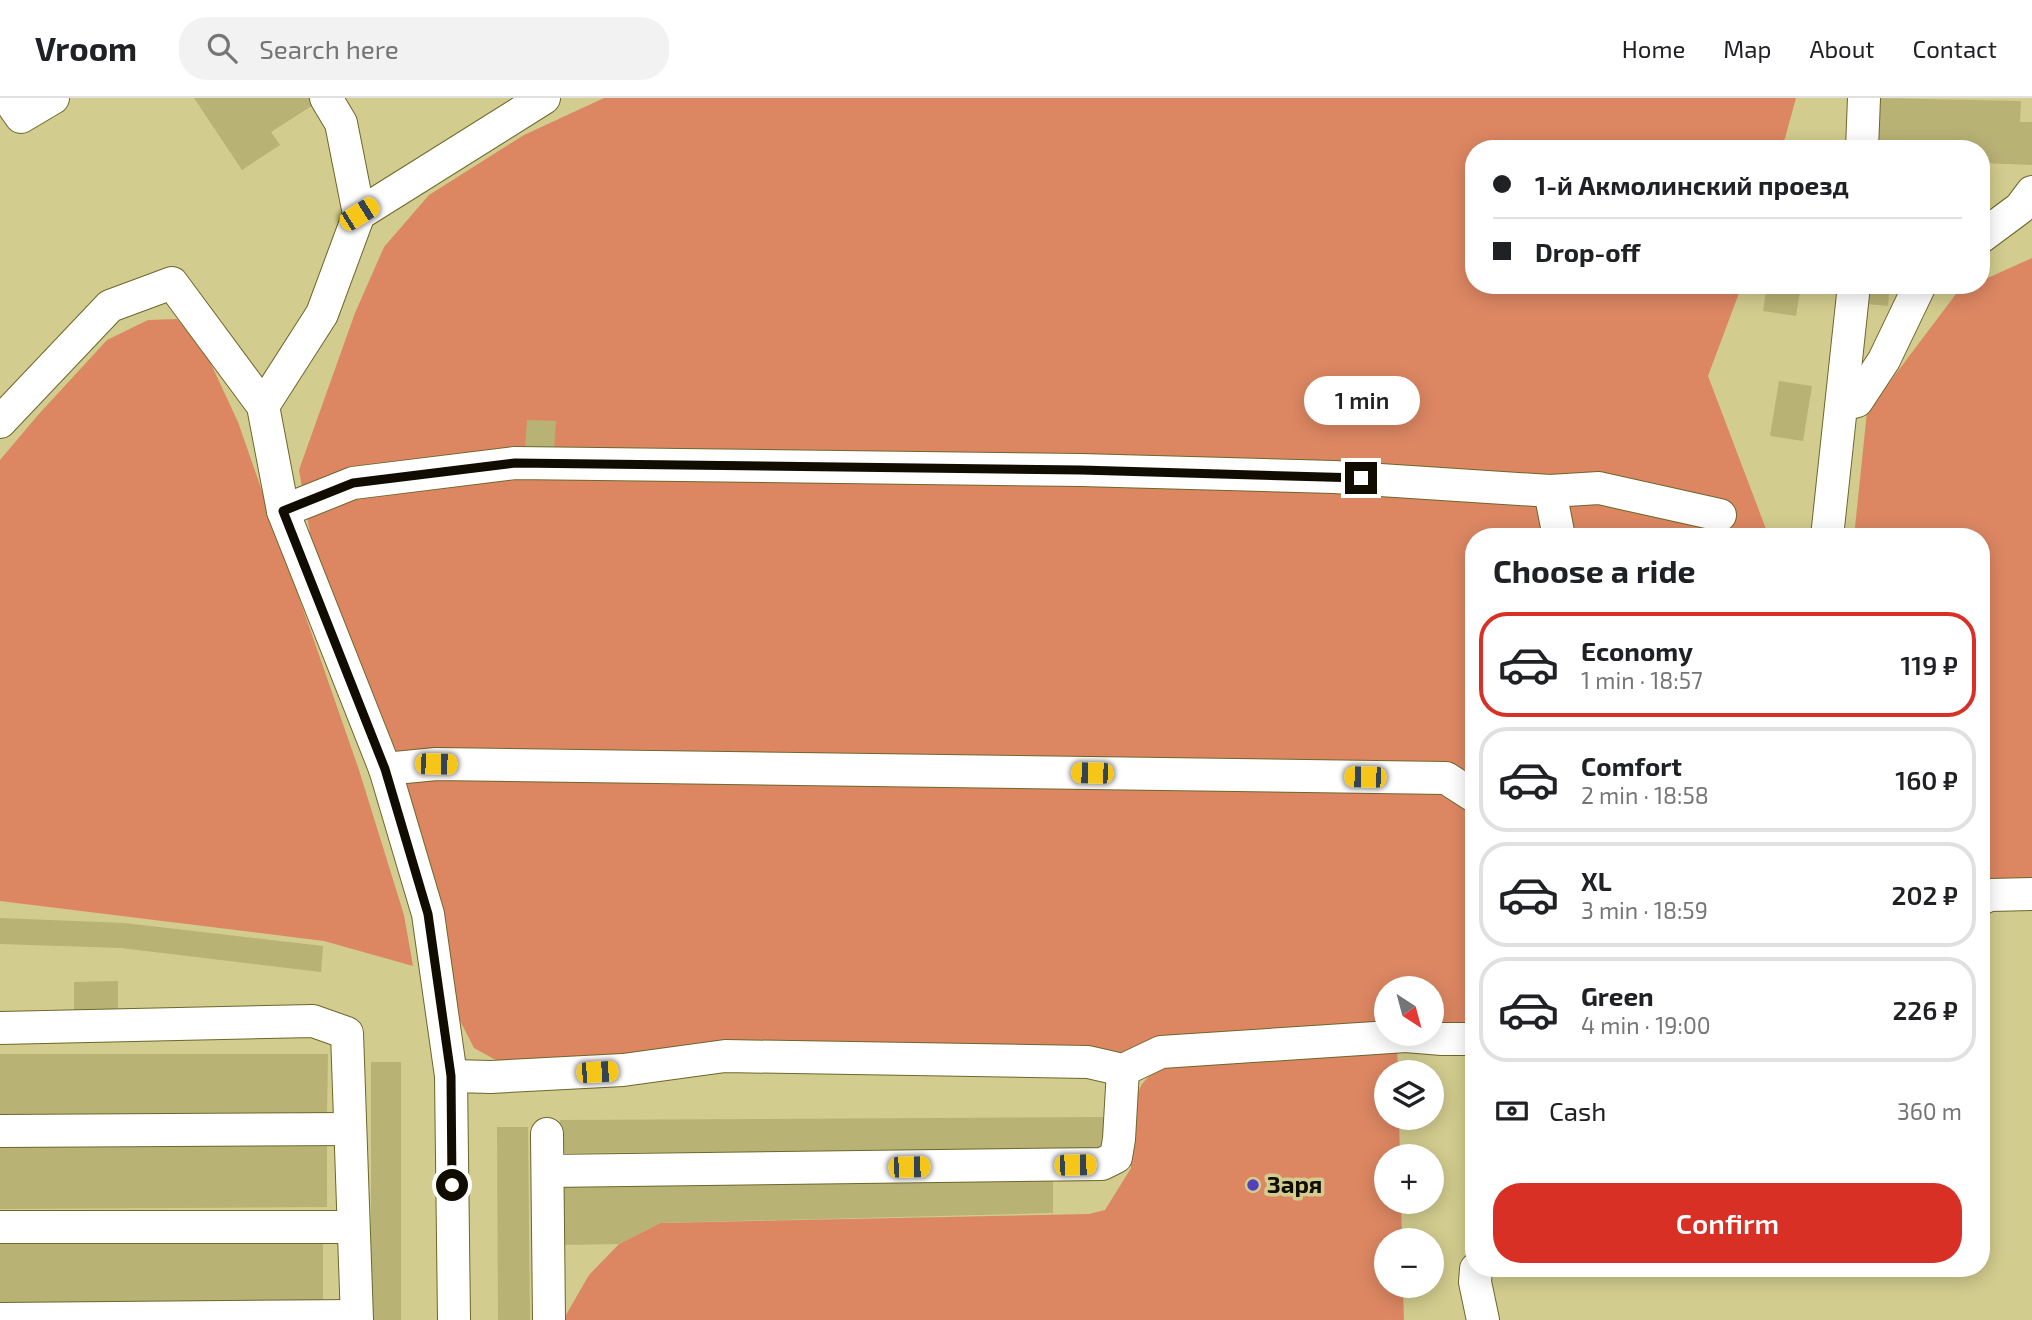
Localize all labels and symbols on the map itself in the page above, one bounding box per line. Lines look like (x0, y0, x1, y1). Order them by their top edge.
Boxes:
car (336, 194, 383, 234)
callout: 1 min (1303, 376, 1419, 426)
route end (1345, 462, 1377, 494)
car (415, 753, 458, 775)
car (1071, 762, 1114, 784)
car (1344, 766, 1387, 788)
north arrow (1374, 976, 1444, 1046)
car (576, 1060, 619, 1084)
car (1054, 1154, 1097, 1176)
car (888, 1156, 931, 1178)
route start (436, 1169, 468, 1201)
place label: Заря (1267, 1169, 1322, 1198)
marker: Заря (1245, 1177, 1261, 1193)

